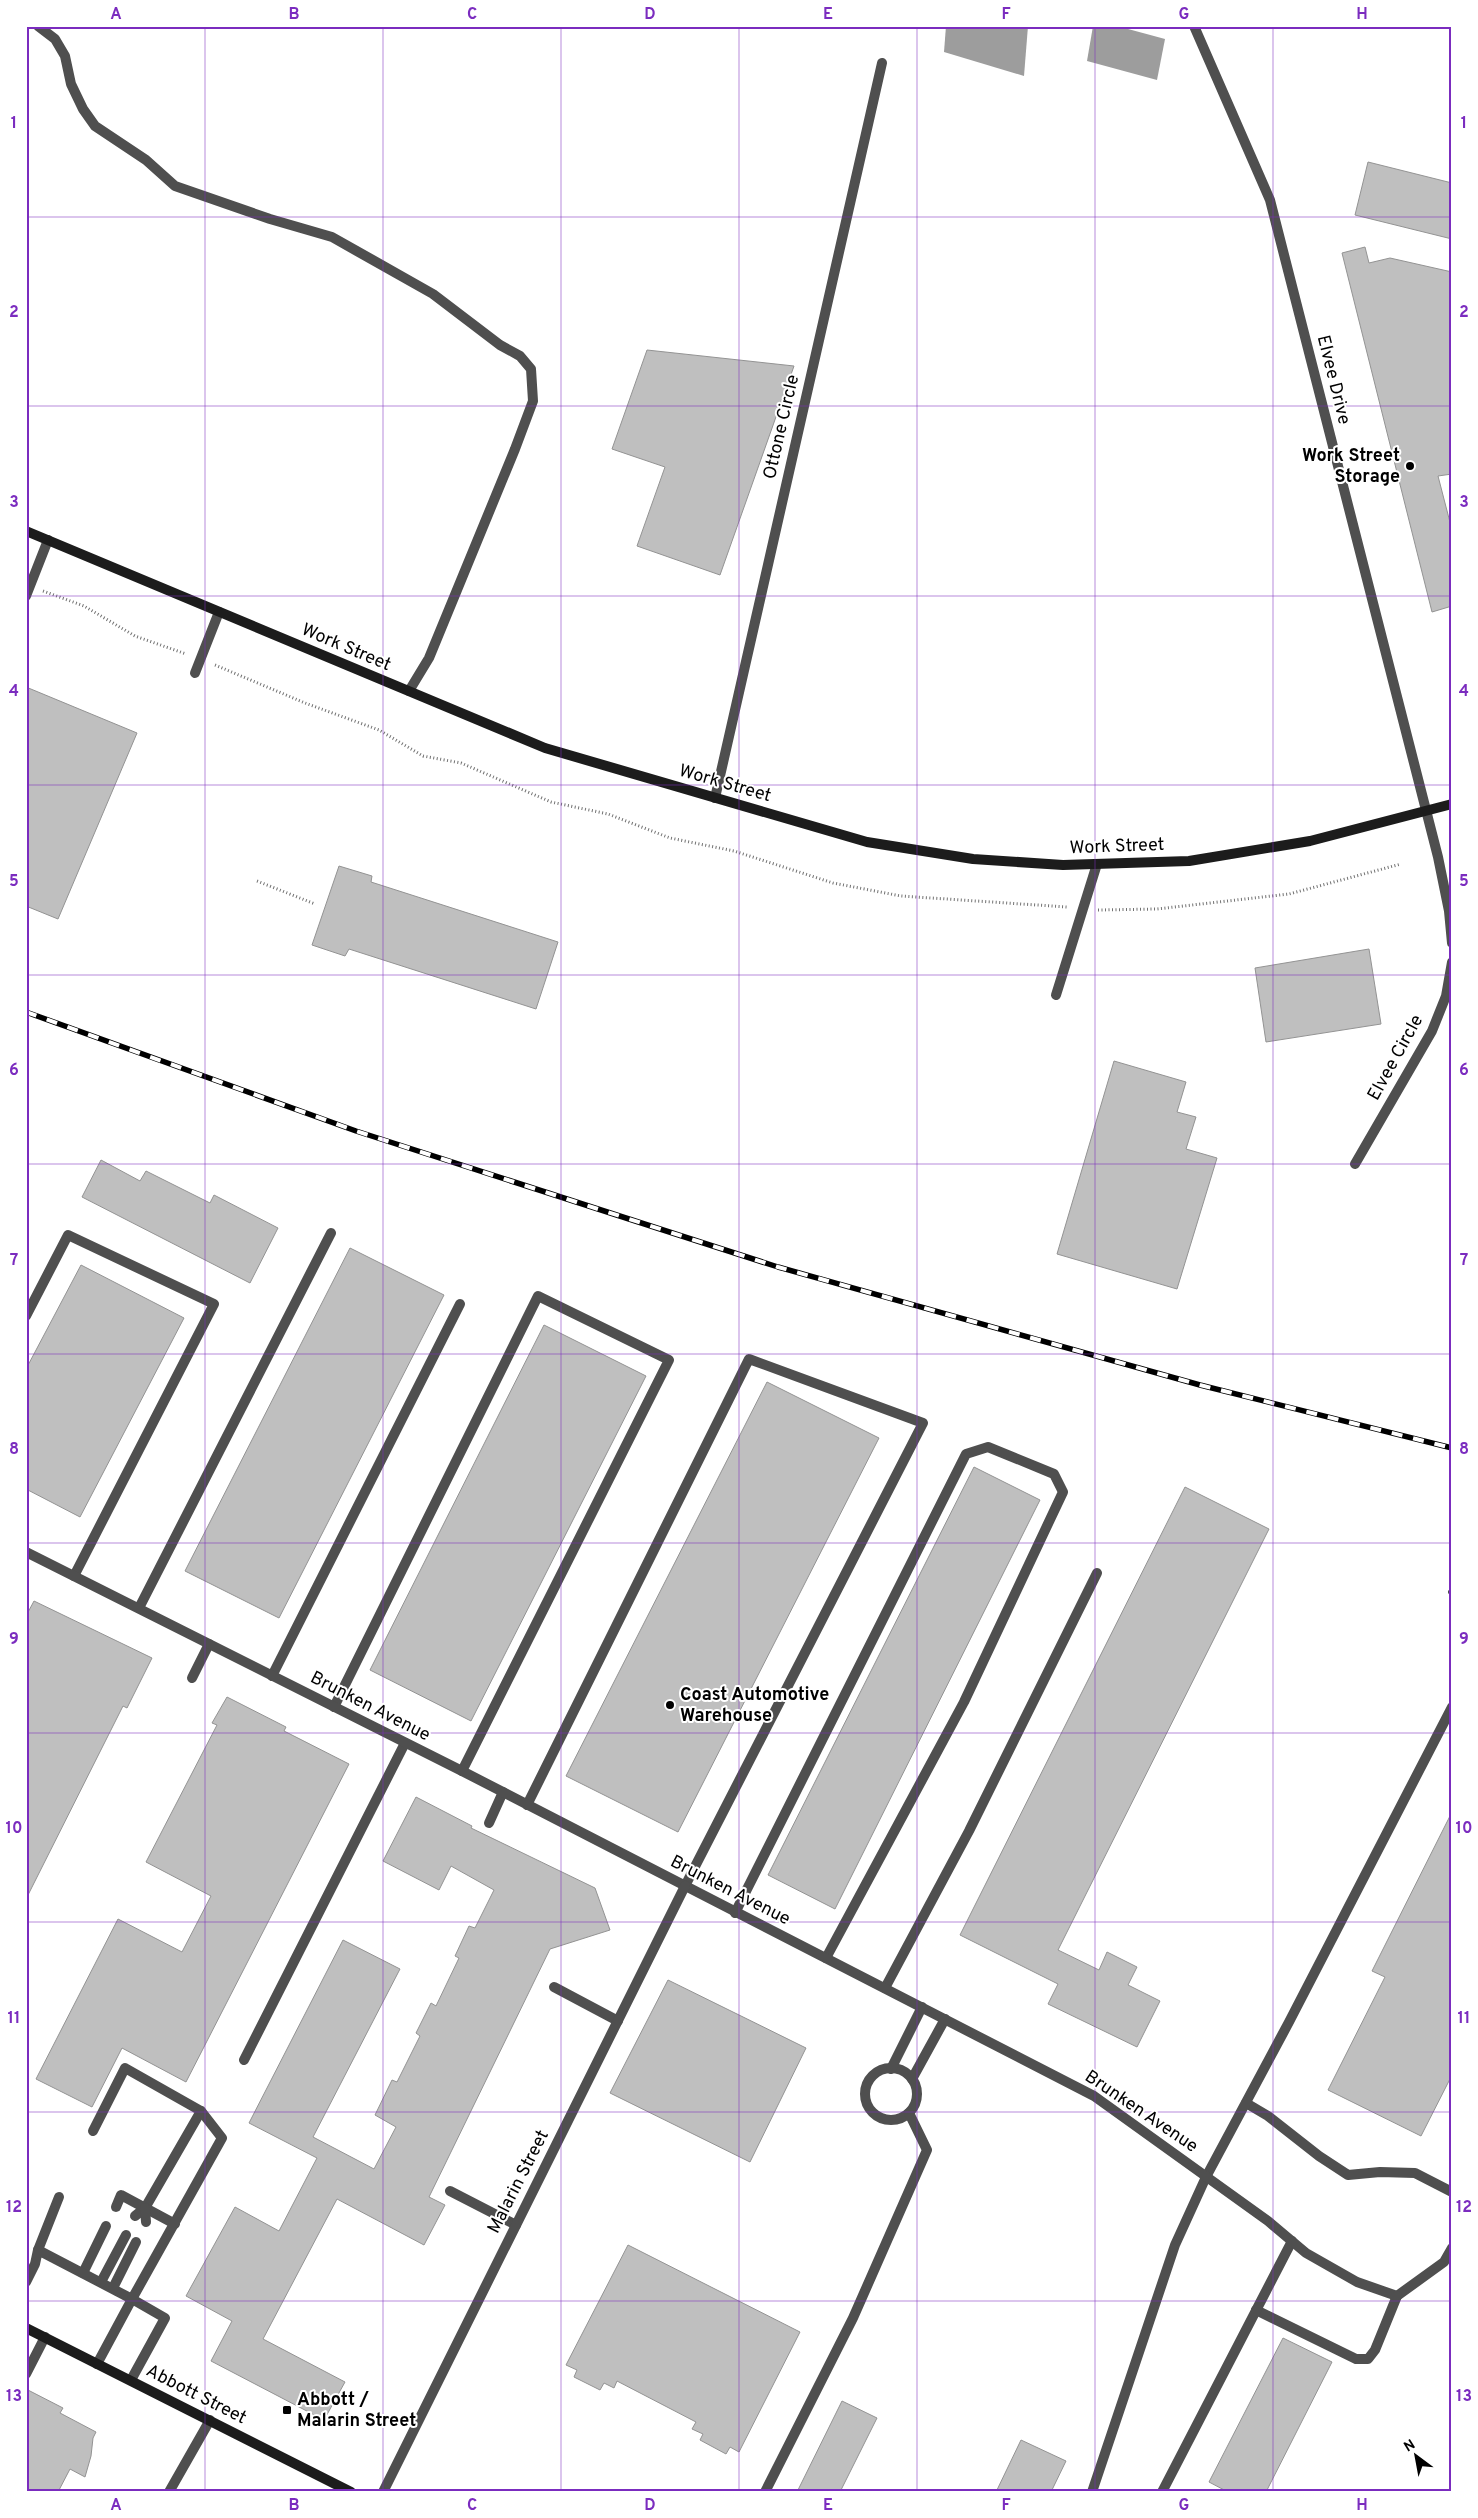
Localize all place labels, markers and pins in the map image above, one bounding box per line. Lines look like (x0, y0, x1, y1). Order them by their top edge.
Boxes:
place label: Work Street Storage (1302, 445, 1400, 489)
marker: Work Street Storage (1404, 460, 1416, 472)
place label: Coast Automotive Warehouse (680, 1684, 829, 1728)
marker: Coast Automotive Warehouse (664, 1699, 676, 1711)
place label: Abbott / Malarin Street (297, 2389, 416, 2433)
marker: Abbott / Malarin Street (281, 2404, 293, 2416)

